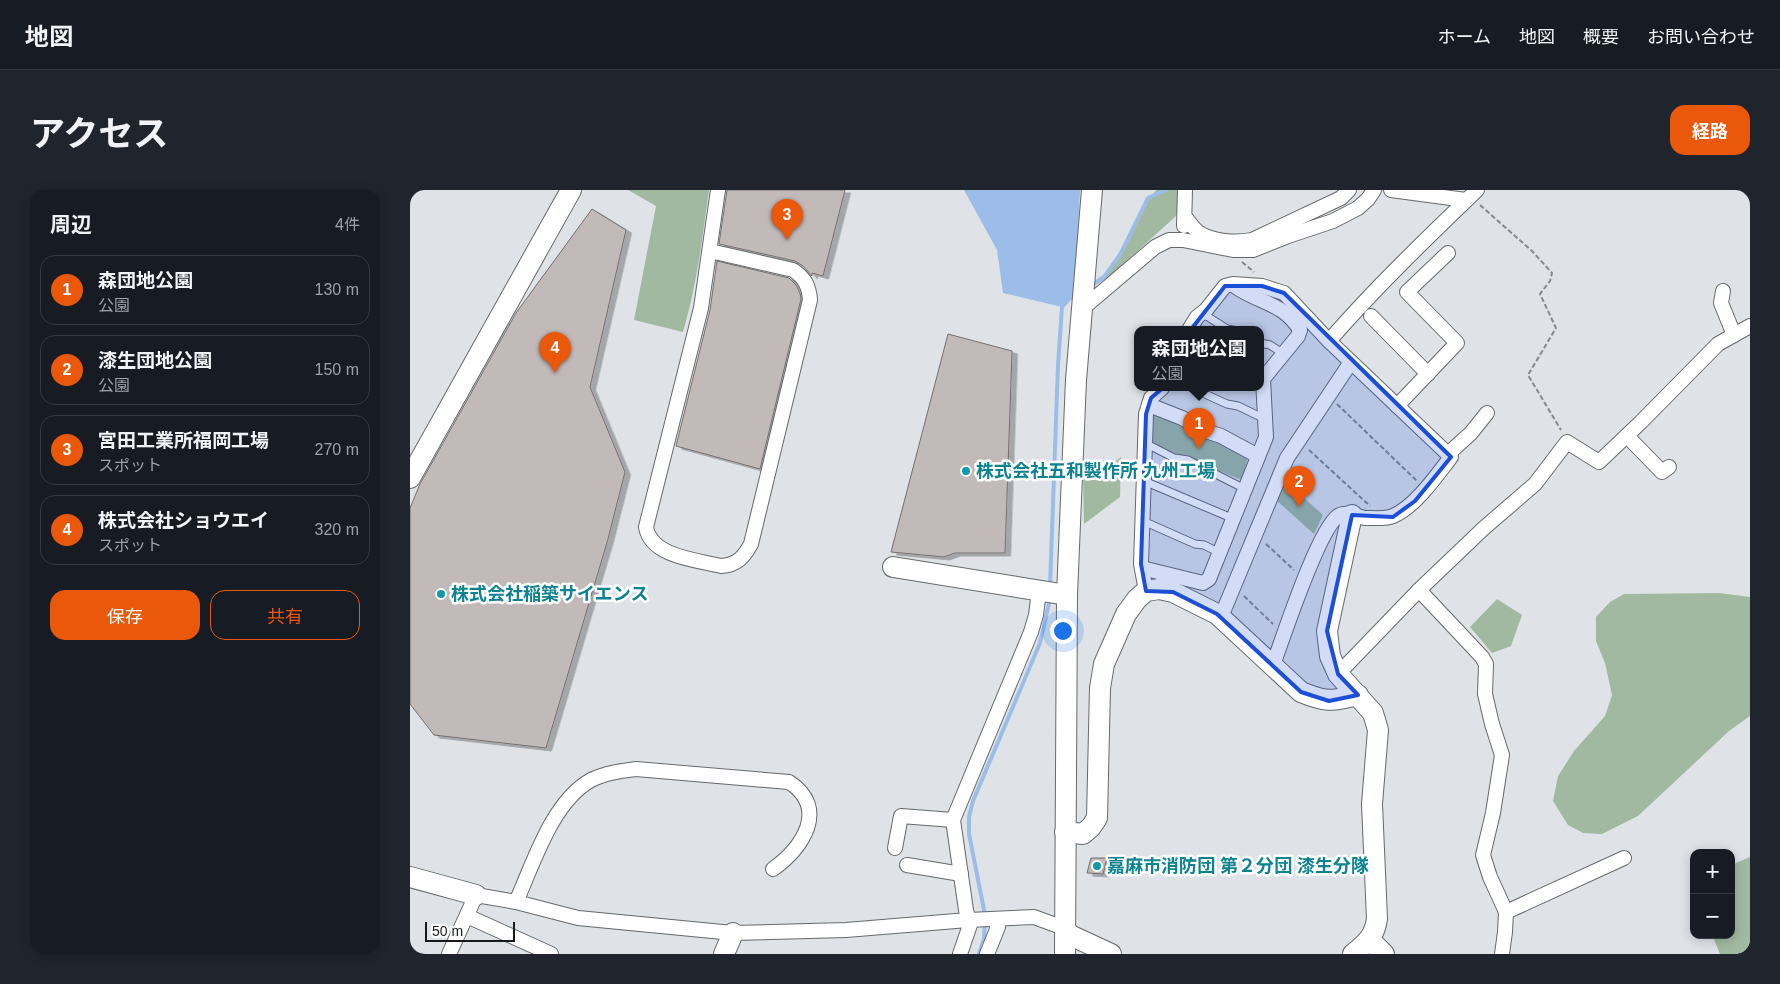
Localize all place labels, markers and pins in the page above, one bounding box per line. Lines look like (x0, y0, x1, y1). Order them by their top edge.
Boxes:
pin: 3 (771, 199, 803, 240)
pin: 4 (539, 332, 571, 373)
pin: 1 (1183, 408, 1215, 449)
place label: 株式会社五和製作所 九州工場 (976, 461, 1215, 481)
marker: 株式会社五和製作所 九州工場 (960, 465, 972, 477)
pin: 2 (1283, 466, 1315, 507)
place label: 株式会社稲築サイエンス (451, 584, 648, 604)
marker: 株式会社稲築サイエンス (435, 588, 447, 600)
place label: 嘉麻市消防団 第２分団 漆生分隊 (1107, 856, 1369, 876)
marker: 嘉麻市消防団 第２分団 漆生分隊 (1091, 860, 1103, 872)

